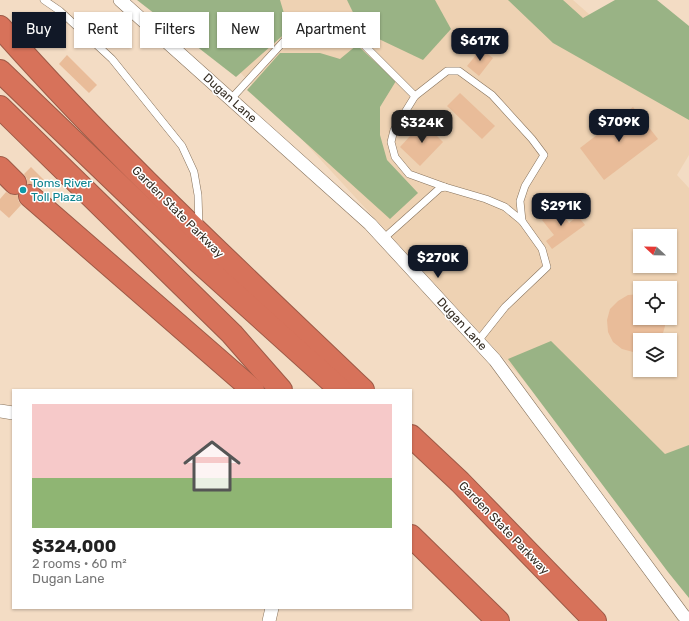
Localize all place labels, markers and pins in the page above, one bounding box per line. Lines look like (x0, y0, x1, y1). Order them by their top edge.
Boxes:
pin: $617K (452, 28, 508, 62)
pin: $709K (591, 109, 647, 143)
pin: $324K (394, 110, 450, 144)
place label: Toms River Toll Plaza (31, 176, 92, 204)
marker: Toms River Toll Plaza (18, 185, 28, 195)
pin: $291K (533, 193, 589, 227)
pin: $270K (410, 245, 466, 279)

